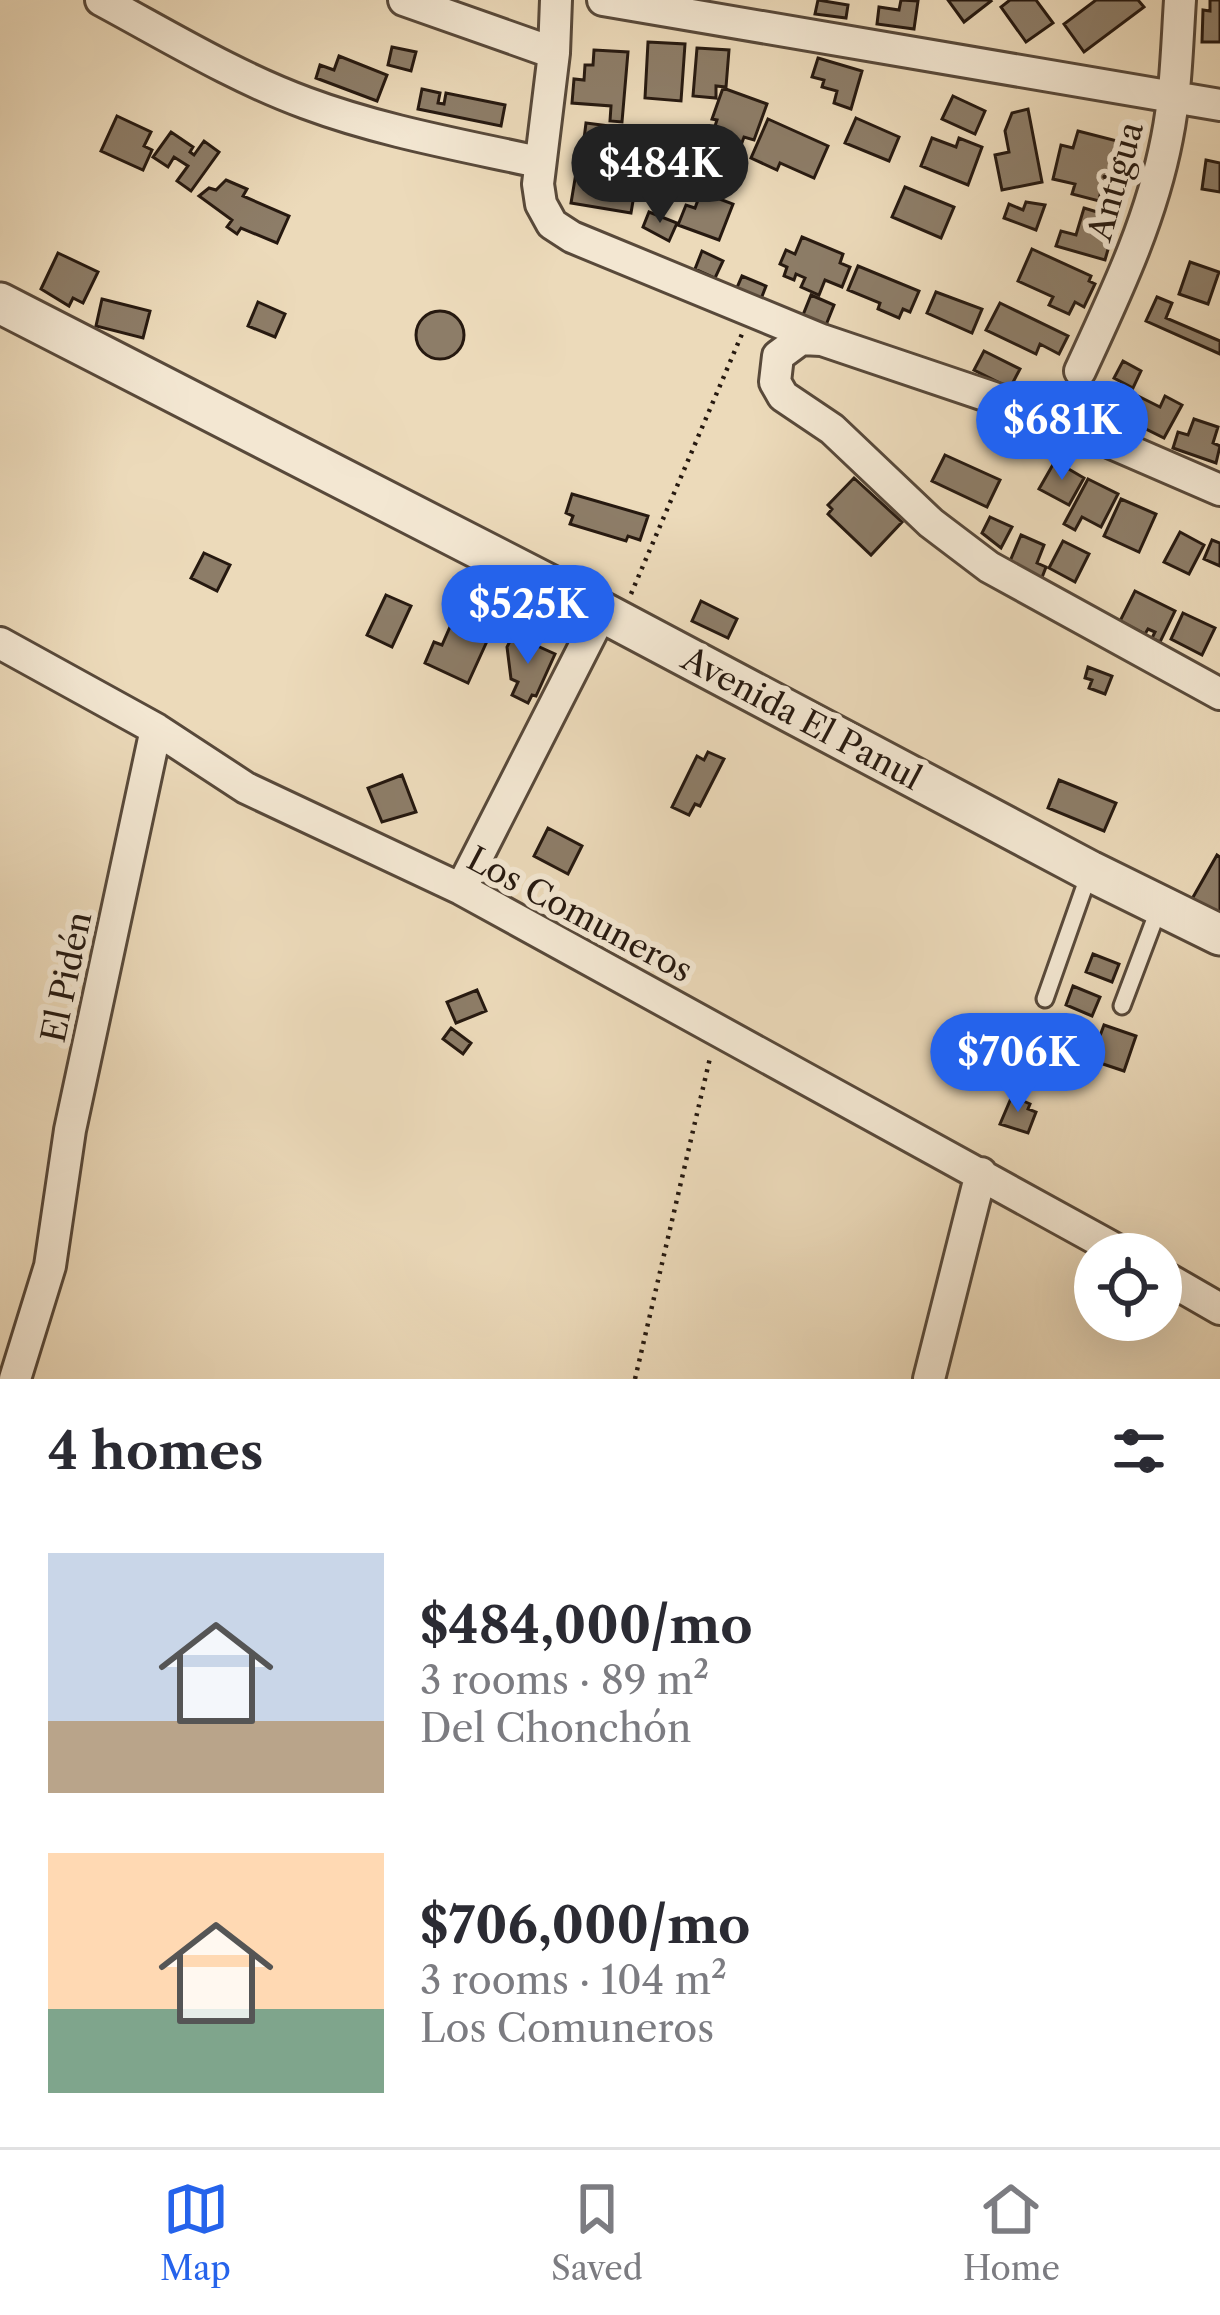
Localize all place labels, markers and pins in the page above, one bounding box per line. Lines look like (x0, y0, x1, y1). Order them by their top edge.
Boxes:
pin: $484K (576, 124, 744, 226)
pin: $681K (978, 381, 1146, 483)
pin: $525K (444, 565, 612, 667)
pin: $706K (934, 1013, 1102, 1115)

